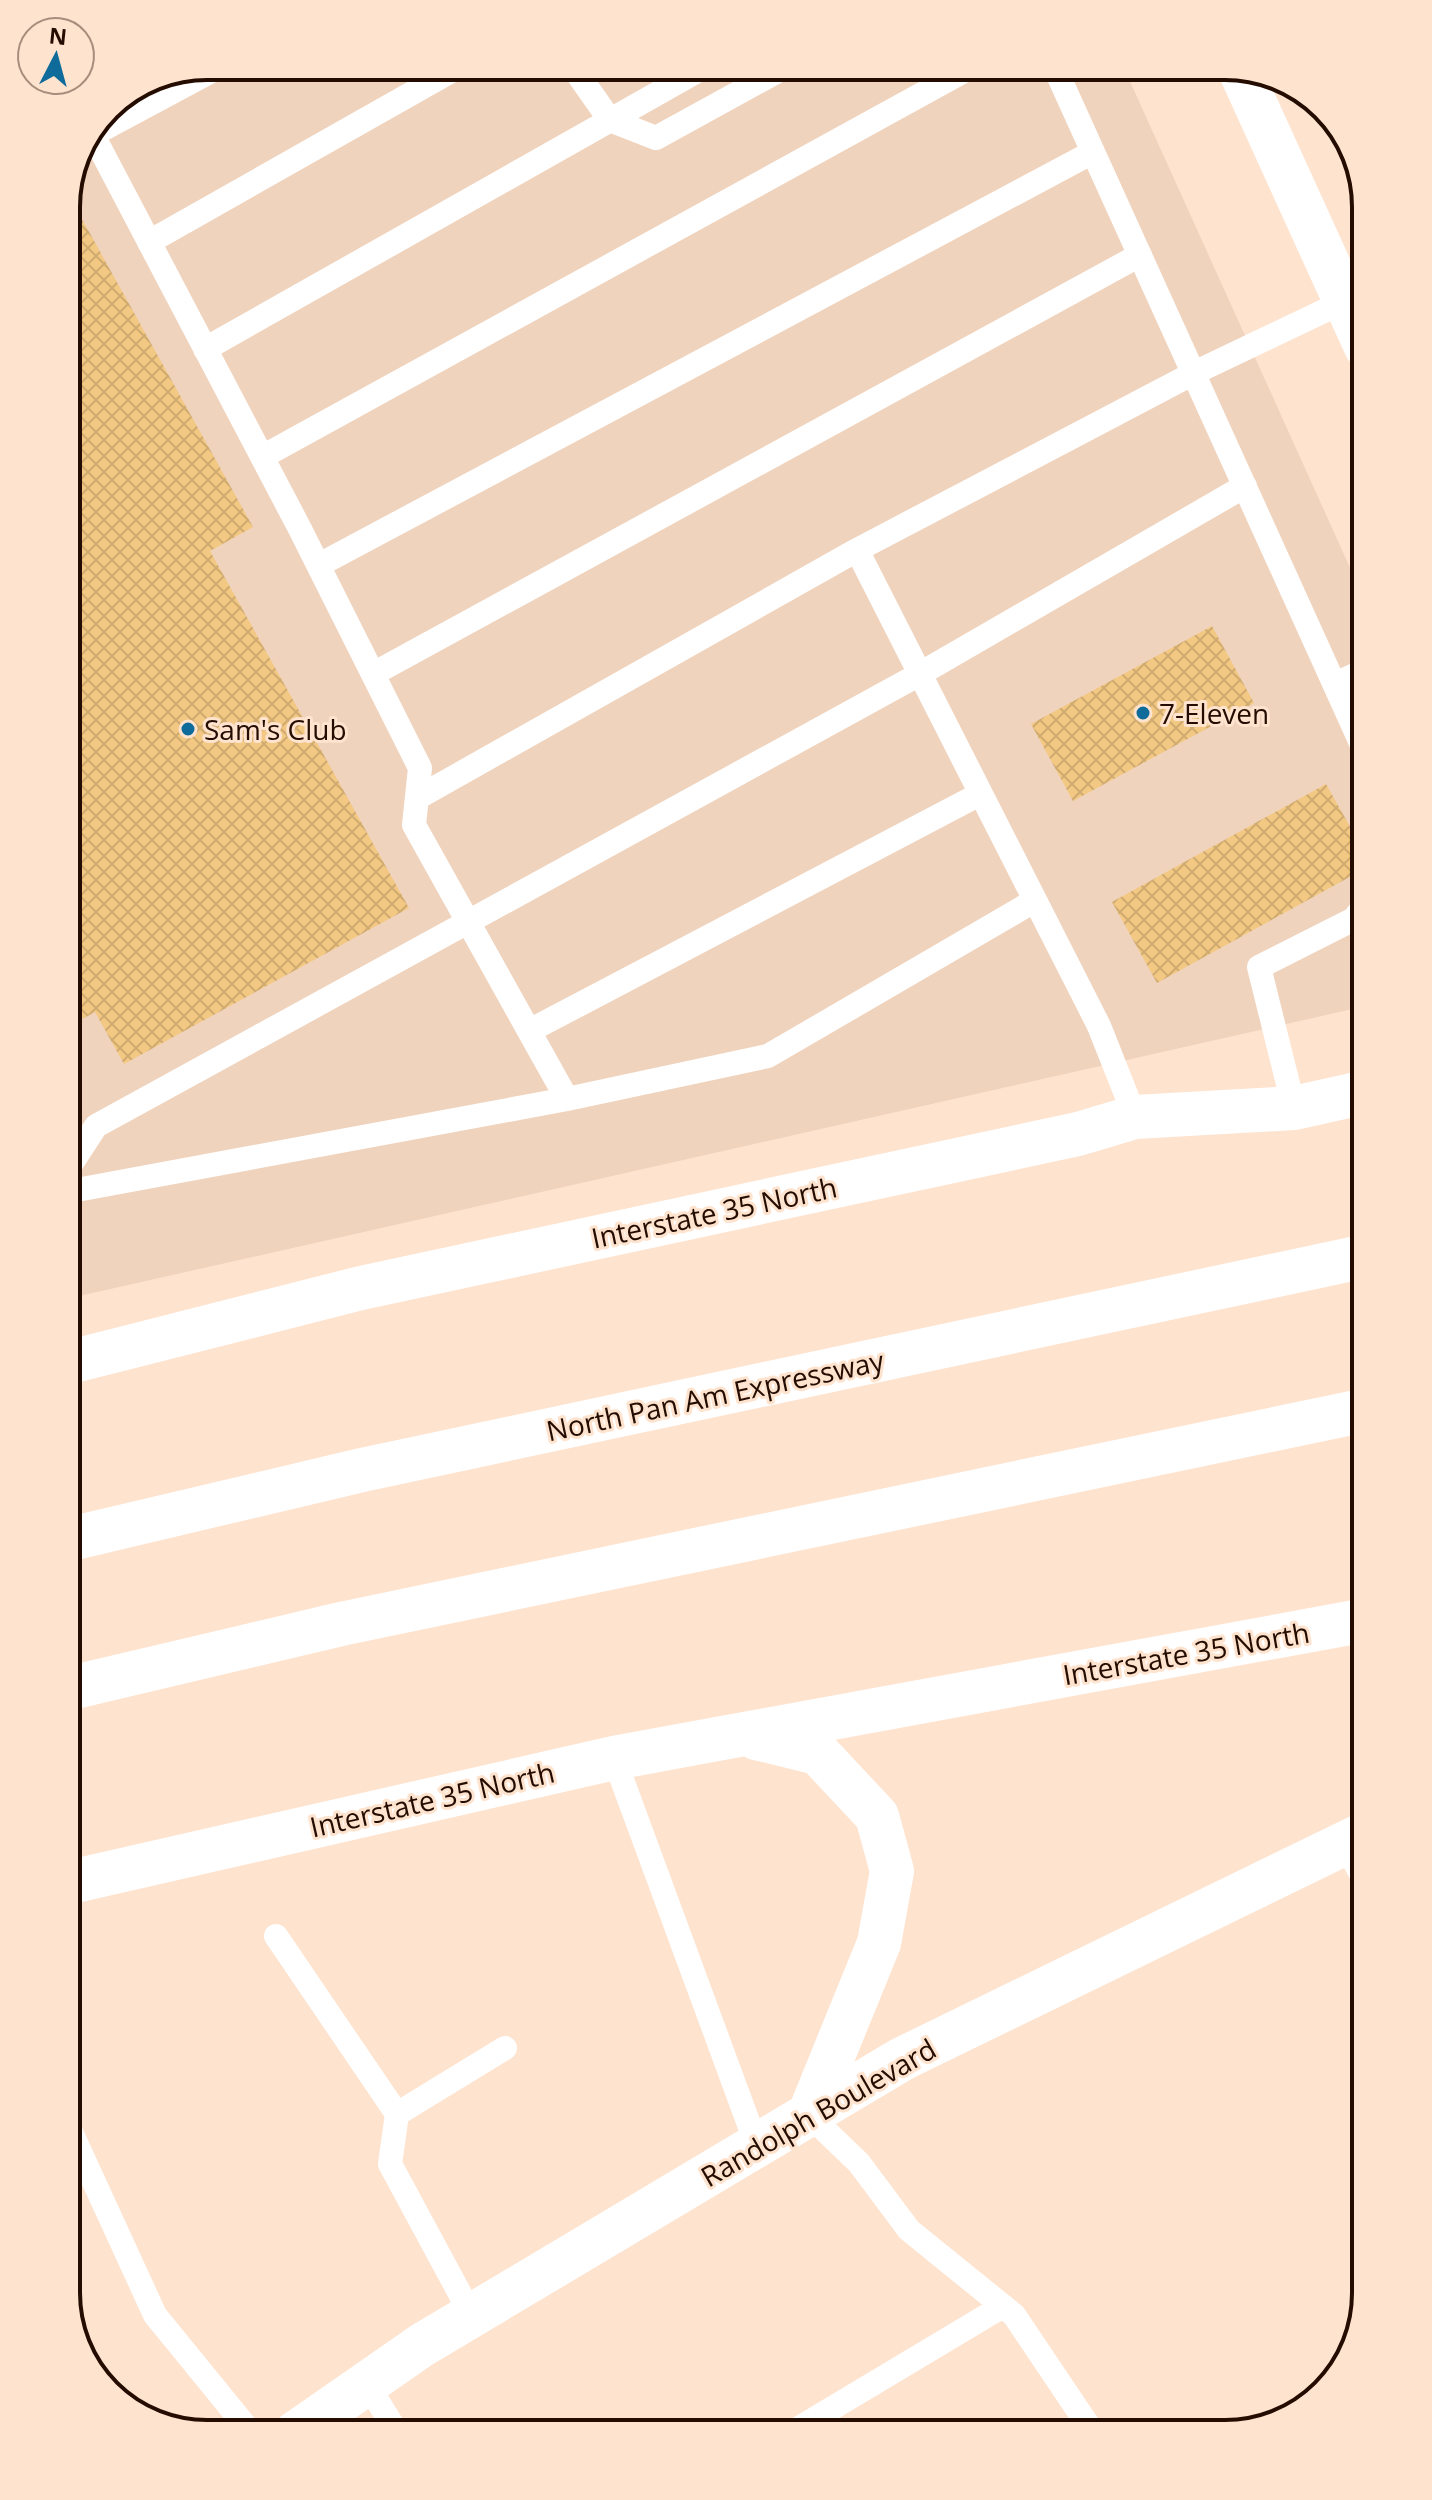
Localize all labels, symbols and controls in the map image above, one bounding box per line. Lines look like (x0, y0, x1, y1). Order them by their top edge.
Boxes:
north arrow (16, 16, 96, 96)
text: N (48, 19, 69, 51)
place label: 7-Eleven (1159, 694, 1269, 732)
marker: 7-Eleven (1134, 704, 1152, 722)
place label: Sam's Club (204, 710, 347, 748)
marker: Sam's Club (179, 720, 197, 738)
street label: Interstate 35 North (588, 1167, 840, 1257)
street label: North Pan Am Expressway (543, 1340, 888, 1449)
street label: Interstate 35 North (1060, 1613, 1312, 1693)
street label: Interstate 35 North (306, 1752, 558, 1846)
street label: Randolph Boulevard (693, 2029, 943, 2195)

